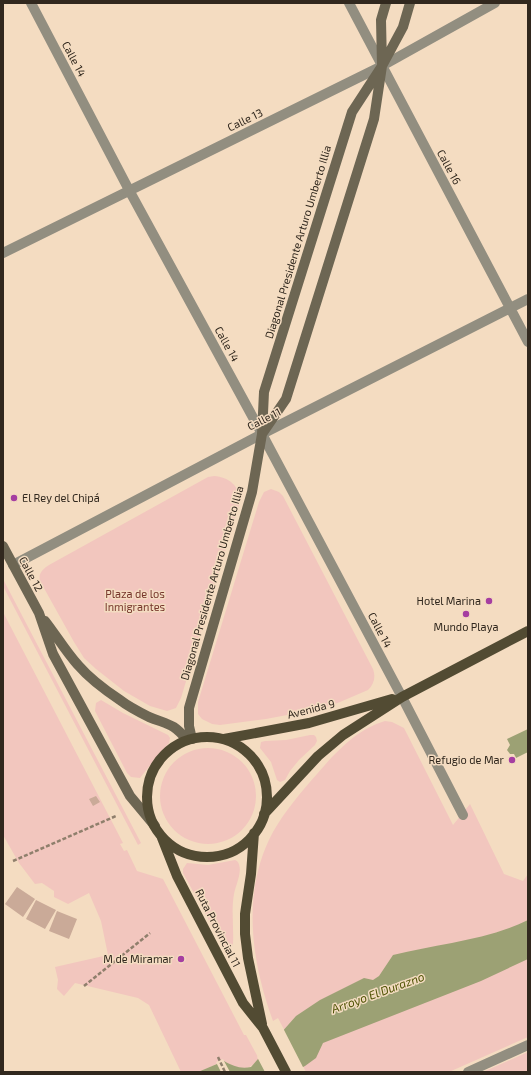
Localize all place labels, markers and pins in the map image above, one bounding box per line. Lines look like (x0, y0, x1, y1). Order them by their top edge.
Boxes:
place label: El Rey del Chipá (22, 491, 100, 504)
marker: El Rey del Chipá (9, 493, 19, 503)
place label: Hotel Marina (417, 594, 481, 607)
marker: Hotel Marina (484, 596, 494, 606)
marker: Mundo Playa (461, 609, 471, 619)
place label: Mundo Playa (434, 620, 498, 633)
place label: Refugio de Mar (429, 753, 505, 766)
marker: Refugio de Mar (507, 755, 517, 765)
place label: M de Miramar (103, 952, 174, 965)
marker: M de Miramar (176, 954, 186, 964)

